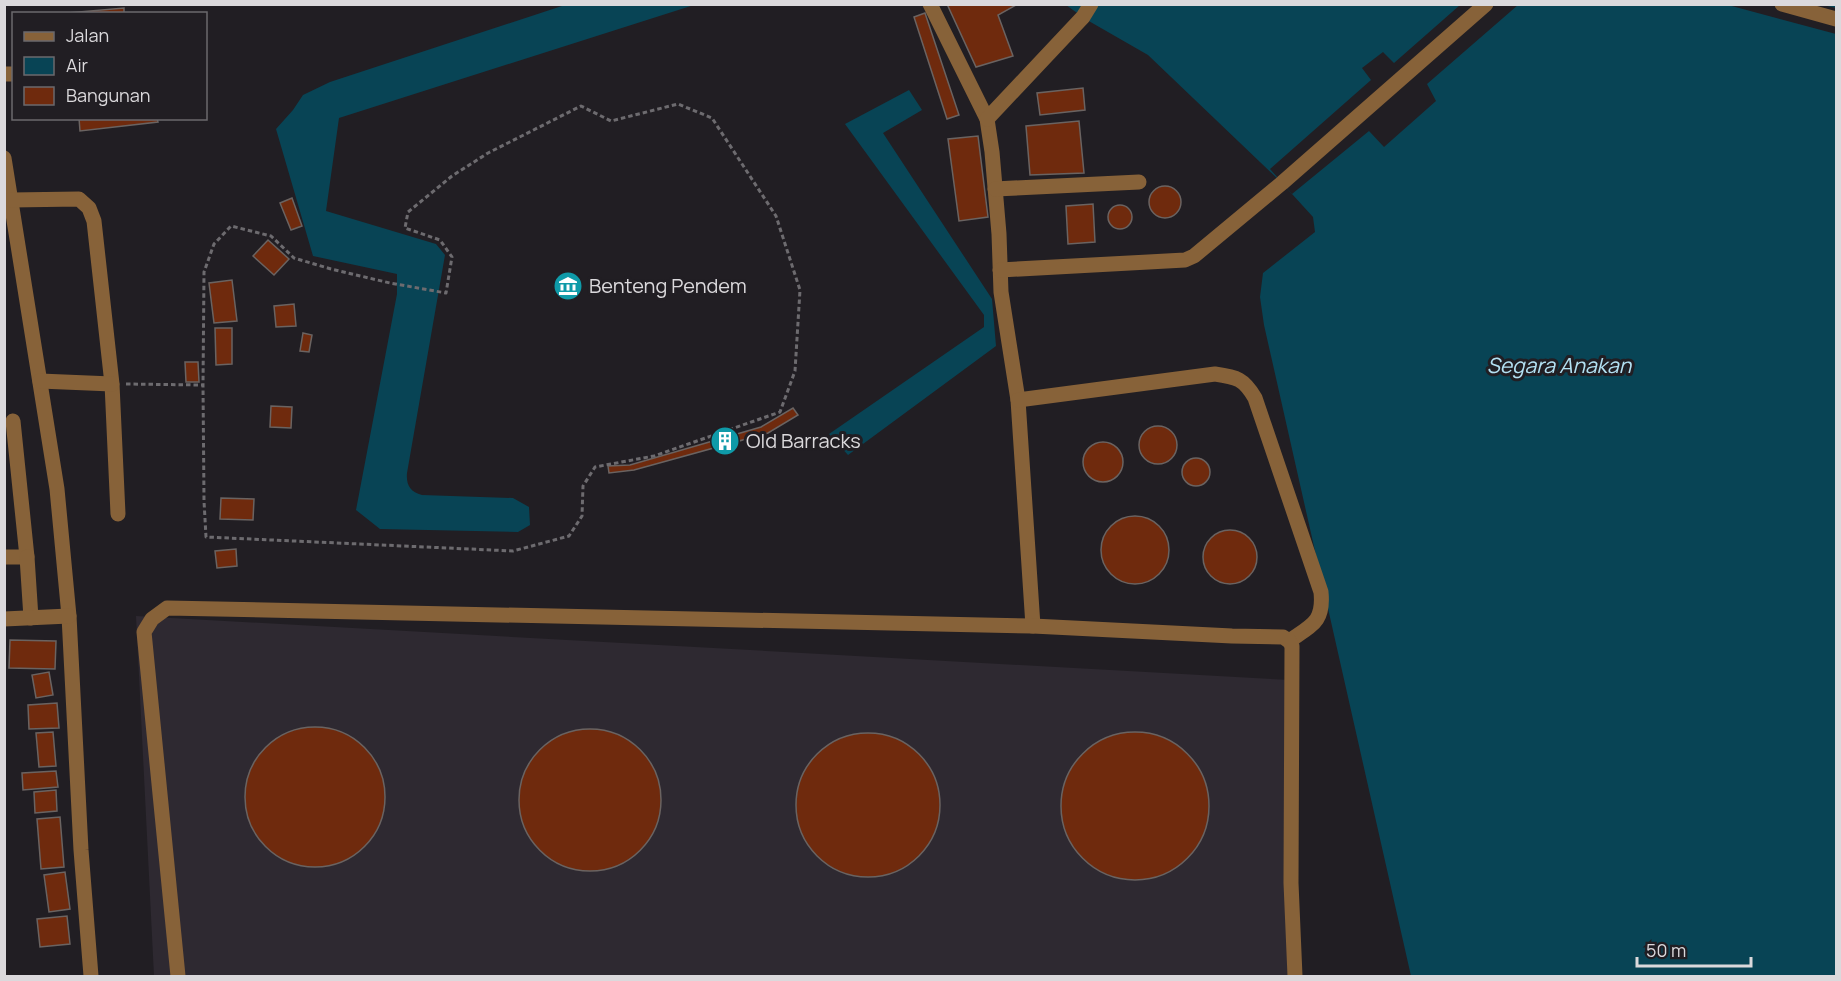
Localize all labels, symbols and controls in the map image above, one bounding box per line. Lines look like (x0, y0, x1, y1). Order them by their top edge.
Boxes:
legend (12, 12, 207, 120)
text: Jalan (66, 23, 109, 47)
text: Air (66, 53, 89, 77)
text: Bangunan (66, 83, 150, 107)
museum icon: Benteng Pendem (552, 270, 584, 302)
place label: Benteng Pendem (589, 272, 747, 299)
water label: Segara Anakan (1487, 351, 1633, 379)
building icon: Old Barracks (709, 425, 741, 457)
place label: Old Barracks (746, 427, 861, 454)
scale bar (1637, 930, 1751, 968)
text: 50 m (1646, 938, 1686, 962)

